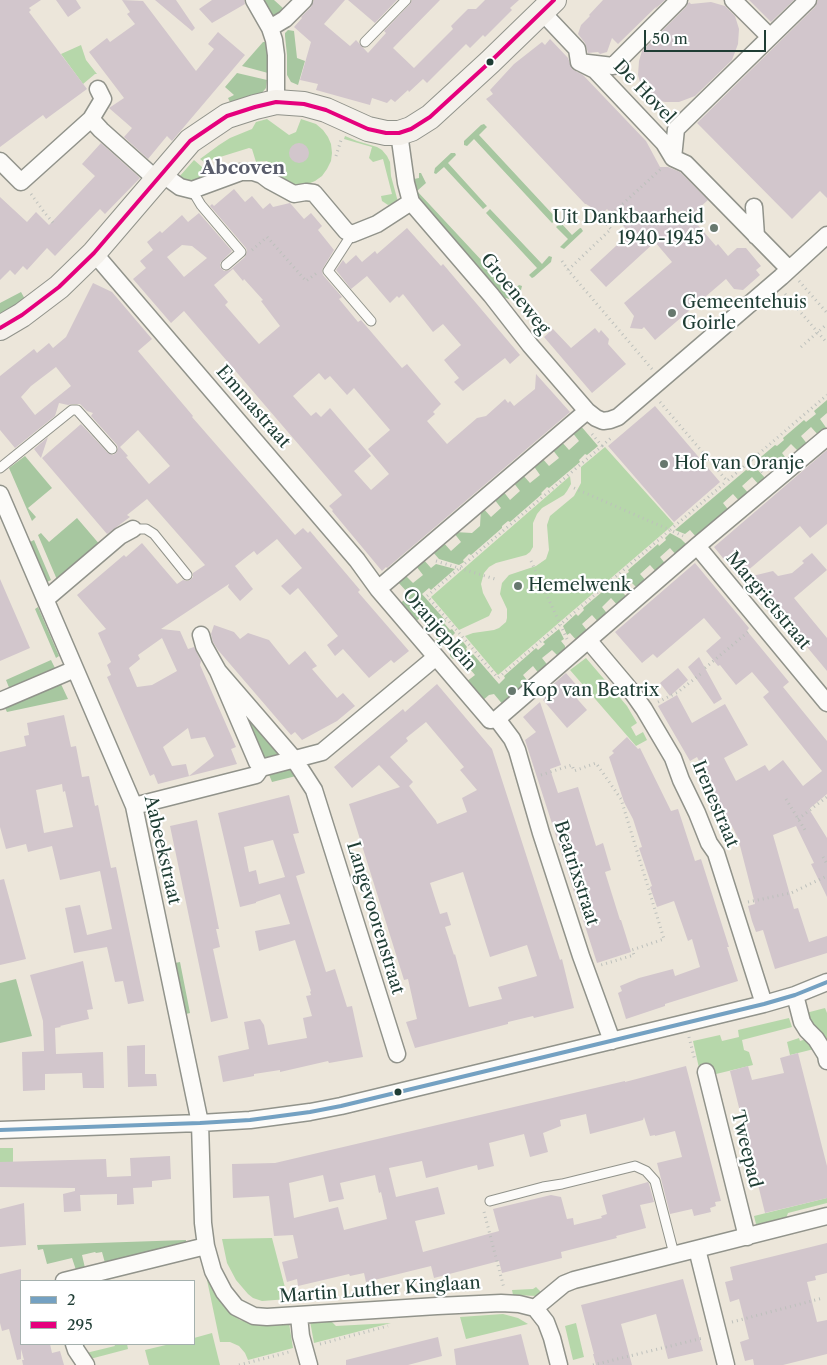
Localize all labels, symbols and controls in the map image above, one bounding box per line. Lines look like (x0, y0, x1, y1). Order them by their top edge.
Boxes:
scale bar (647, 20, 770, 52)
text: 50 m (652, 29, 688, 48)
street label: De Hovel (609, 56, 679, 128)
unlabelled marker (485, 57, 495, 67)
district label: Abcoven (201, 158, 285, 180)
place label: Uit Dankbaarheid 1940-1945 (553, 207, 704, 250)
marker: Uit Dankbaarheid 1940-1945 (708, 222, 720, 234)
street label: Groeneweg (476, 249, 554, 339)
place label: Gemeentehuis Goirle (682, 292, 807, 334)
marker: Gemeentehuis Goirle (666, 307, 678, 319)
street label: Emmastraat (211, 361, 295, 453)
place label: Hof van Oranje (674, 453, 804, 475)
marker: Hof van Oranje (658, 458, 670, 470)
street label: Margrietstraat (721, 548, 815, 654)
place label: Hemelwenk (528, 575, 631, 597)
marker: Hemelwenk (512, 580, 524, 592)
street label: Oranjeplein (397, 585, 481, 675)
place label: Kop van Beatrix (522, 680, 659, 702)
marker: Kop van Beatrix (506, 685, 518, 697)
street label: Irenestraat (687, 757, 743, 851)
street label: Aabeekstraat (139, 793, 185, 907)
street label: Beatrixstraat (549, 818, 603, 928)
street label: Langevoorenstraat (341, 839, 409, 997)
unlabelled marker (393, 1087, 403, 1097)
street label: Tweepad (726, 1108, 766, 1190)
street label: Martin Luther Kinglaan (279, 1272, 481, 1308)
legend (20, 1280, 195, 1345)
text: 2 (67, 1290, 76, 1309)
text: 295 (67, 1315, 93, 1334)

